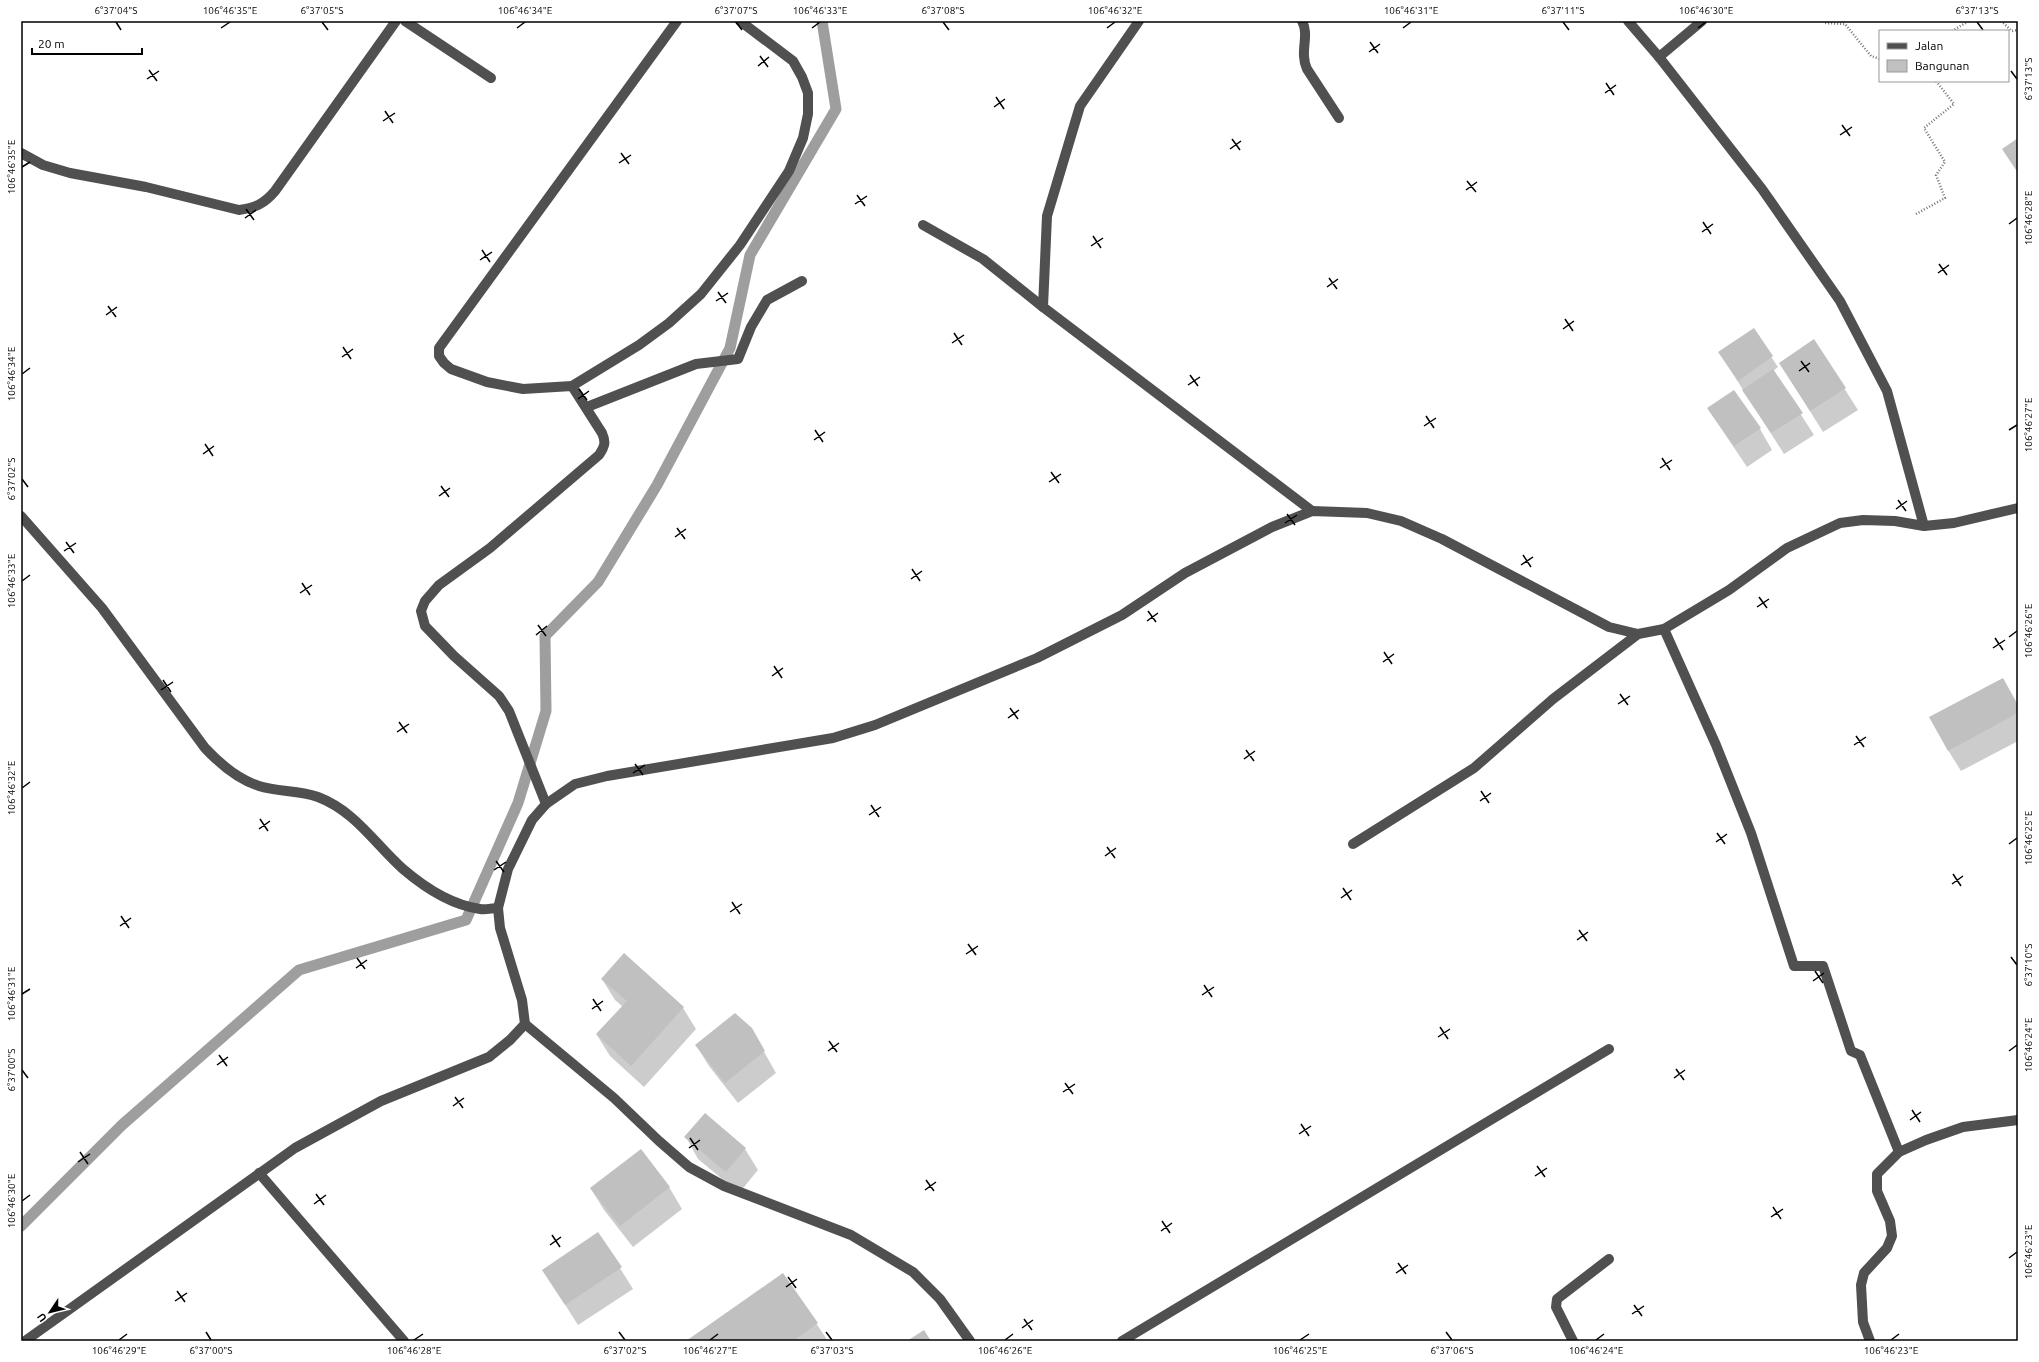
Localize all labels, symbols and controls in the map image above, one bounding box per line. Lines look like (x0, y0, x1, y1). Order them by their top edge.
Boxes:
text: 6°37'04"S (94, 5, 138, 16)
text: 106°46'35"E (203, 5, 258, 16)
text: 6°37'05"S (300, 5, 344, 16)
text: 106°46'34"E (498, 5, 553, 16)
text: 6°37'07"S (714, 5, 758, 16)
text: 106°46'33"E (793, 5, 848, 16)
text: 6°37'08"S (921, 5, 965, 16)
text: 106°46'32"E (1088, 5, 1143, 16)
text: 106°46'31"E (1384, 5, 1439, 16)
text: 6°37'11"S (1541, 5, 1585, 16)
text: 106°46'30"E (1679, 5, 1734, 16)
text: 6°37'13"S (1955, 5, 1999, 16)
scale bar (32, 30, 142, 56)
legend (1879, 30, 2009, 82)
text: 20 m (38, 37, 65, 50)
text: Jalan (1915, 39, 1943, 52)
text: 6°37'13"S (2023, 57, 2034, 101)
text: Bangunan (1915, 59, 1969, 72)
text: 106°46'35"E (6, 139, 17, 194)
text: 106°46'28"E (2023, 190, 2034, 245)
text: 106°46'34"E (6, 346, 17, 401)
text: 106°46'27"E (2023, 397, 2034, 452)
text: 6°37'02"S (6, 457, 17, 501)
text: 106°46'33"E (6, 553, 17, 608)
text: 106°46'26"E (2023, 603, 2034, 658)
text: 106°46'32"E (6, 760, 17, 815)
text: 106°46'25"E (2023, 810, 2034, 865)
text: 6°37'10"S (2023, 943, 2034, 987)
text: 106°46'31"E (6, 966, 17, 1021)
text: 106°46'24"E (2023, 1017, 2034, 1072)
text: 6°37'00"S (6, 1048, 17, 1092)
text: 106°46'30"E (6, 1173, 17, 1228)
text: 106°46'23"E (2023, 1224, 2034, 1279)
north arrow (30, 1292, 70, 1332)
text: U (35, 1311, 49, 1324)
text: 106°46'29"E (92, 1345, 147, 1356)
text: 6°37'00"S (189, 1345, 233, 1356)
text: 106°46'28"E (387, 1345, 442, 1356)
text: 6°37'02"S (603, 1345, 647, 1356)
text: 106°46'27"E (683, 1345, 738, 1356)
text: 6°37'03"S (810, 1345, 854, 1356)
text: 106°46'26"E (978, 1345, 1033, 1356)
text: 106°46'25"E (1273, 1345, 1328, 1356)
text: 6°37'06"S (1430, 1345, 1474, 1356)
text: 106°46'24"E (1569, 1345, 1624, 1356)
text: 106°46'23"E (1864, 1345, 1919, 1356)

